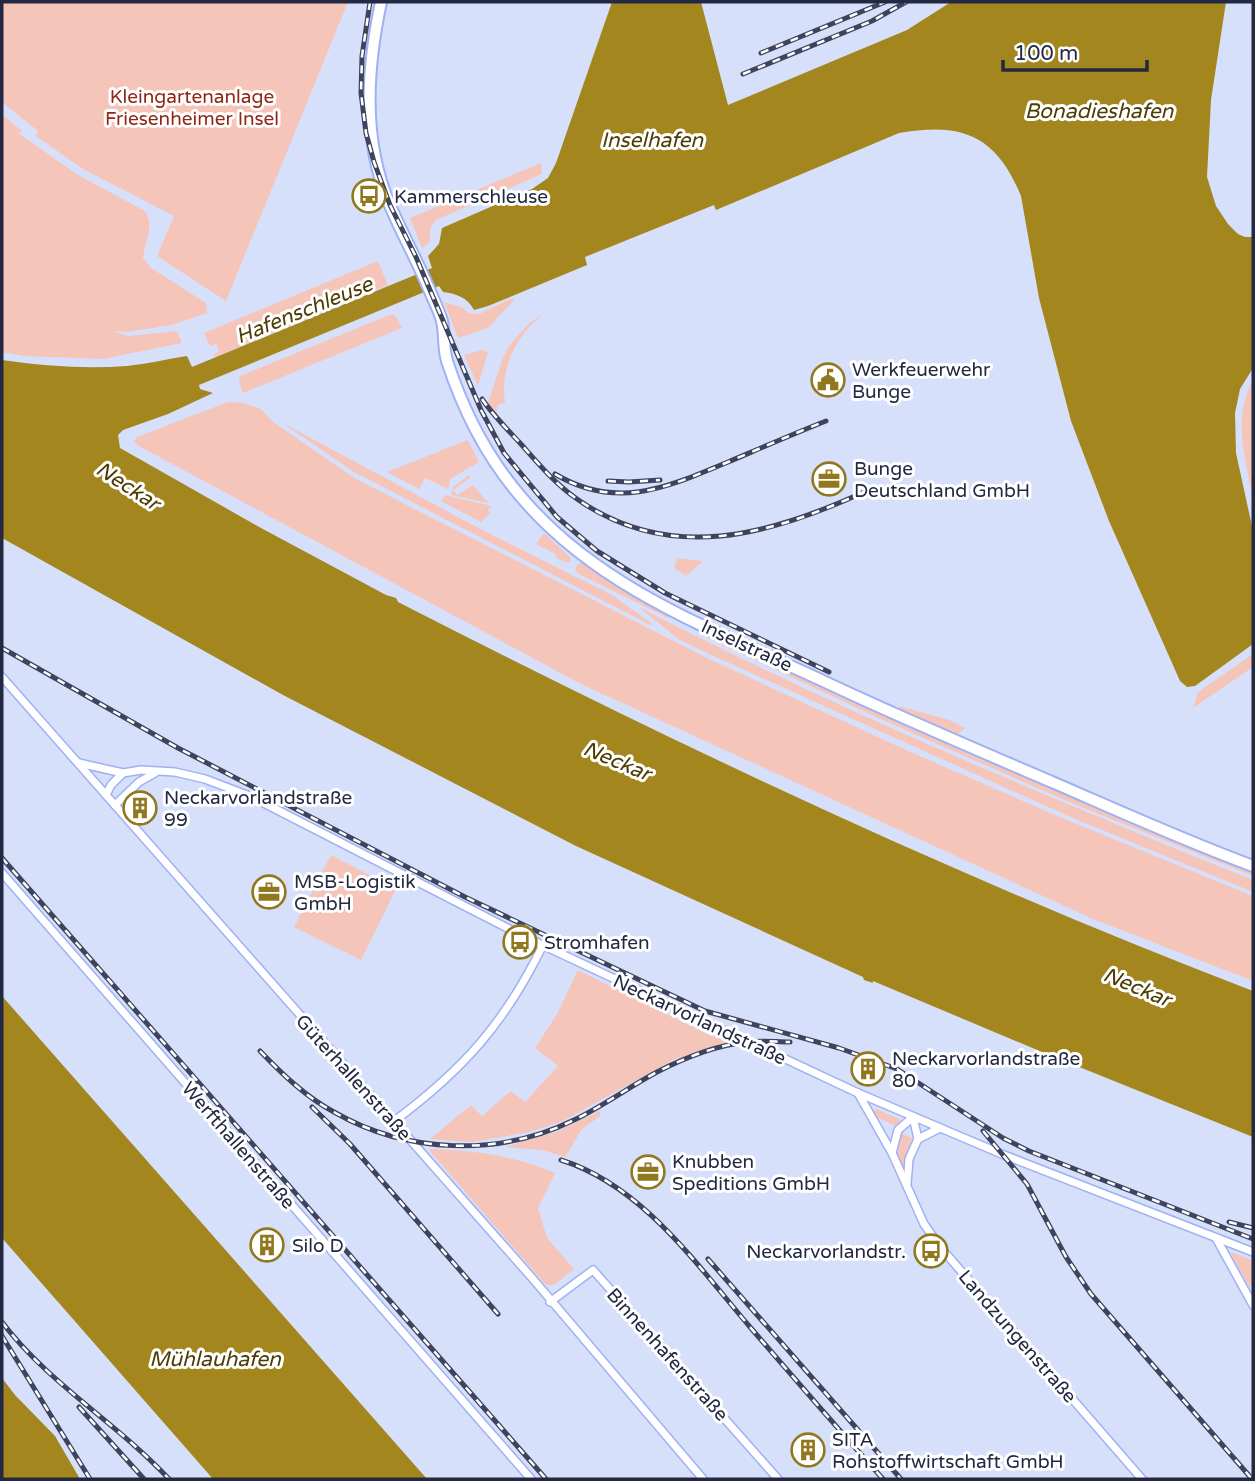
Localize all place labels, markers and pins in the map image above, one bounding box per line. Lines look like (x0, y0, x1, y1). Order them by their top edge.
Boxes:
bus stop icon: Kammerschleuse (350, 177, 388, 215)
place label: Kammerschleuse (394, 186, 548, 208)
place label: Werkfeuerwehr Bunge (852, 359, 991, 403)
public building icon: Werkfeuerwehr Bunge (809, 361, 847, 399)
place label: Bunge Deutschland GmbH (854, 458, 1030, 502)
office icon: Bunge Deutschland GmbH (810, 460, 848, 498)
place label: Neckarvorlandstraße 99 (164, 787, 352, 831)
building icon: Neckarvorlandstraße 99 (121, 789, 159, 827)
place label: MSB-Logistik GmbH (294, 871, 416, 915)
office icon: MSB-Logistik GmbH (250, 873, 288, 911)
bus stop icon: Stromhafen (501, 923, 539, 961)
place label: Stromhafen (544, 932, 650, 954)
place label: Neckarvorlandstraße 80 (892, 1048, 1080, 1092)
building icon: Neckarvorlandstraße 80 (849, 1050, 887, 1088)
place label: Knubben Speditions GmbH (672, 1151, 830, 1195)
office icon: Knubben Speditions GmbH (629, 1153, 667, 1191)
building icon: Silo D (248, 1226, 286, 1264)
bus stop icon: Neckarvorlandstr. (912, 1232, 950, 1270)
place label: Silo D (292, 1235, 344, 1257)
place label: Neckarvorlandstr. (746, 1241, 906, 1263)
place label: SITA Rohstoffwirtschaft GmbH (832, 1429, 1064, 1473)
building icon: SITA Rohstoffwirtschaft GmbH (789, 1431, 827, 1469)

